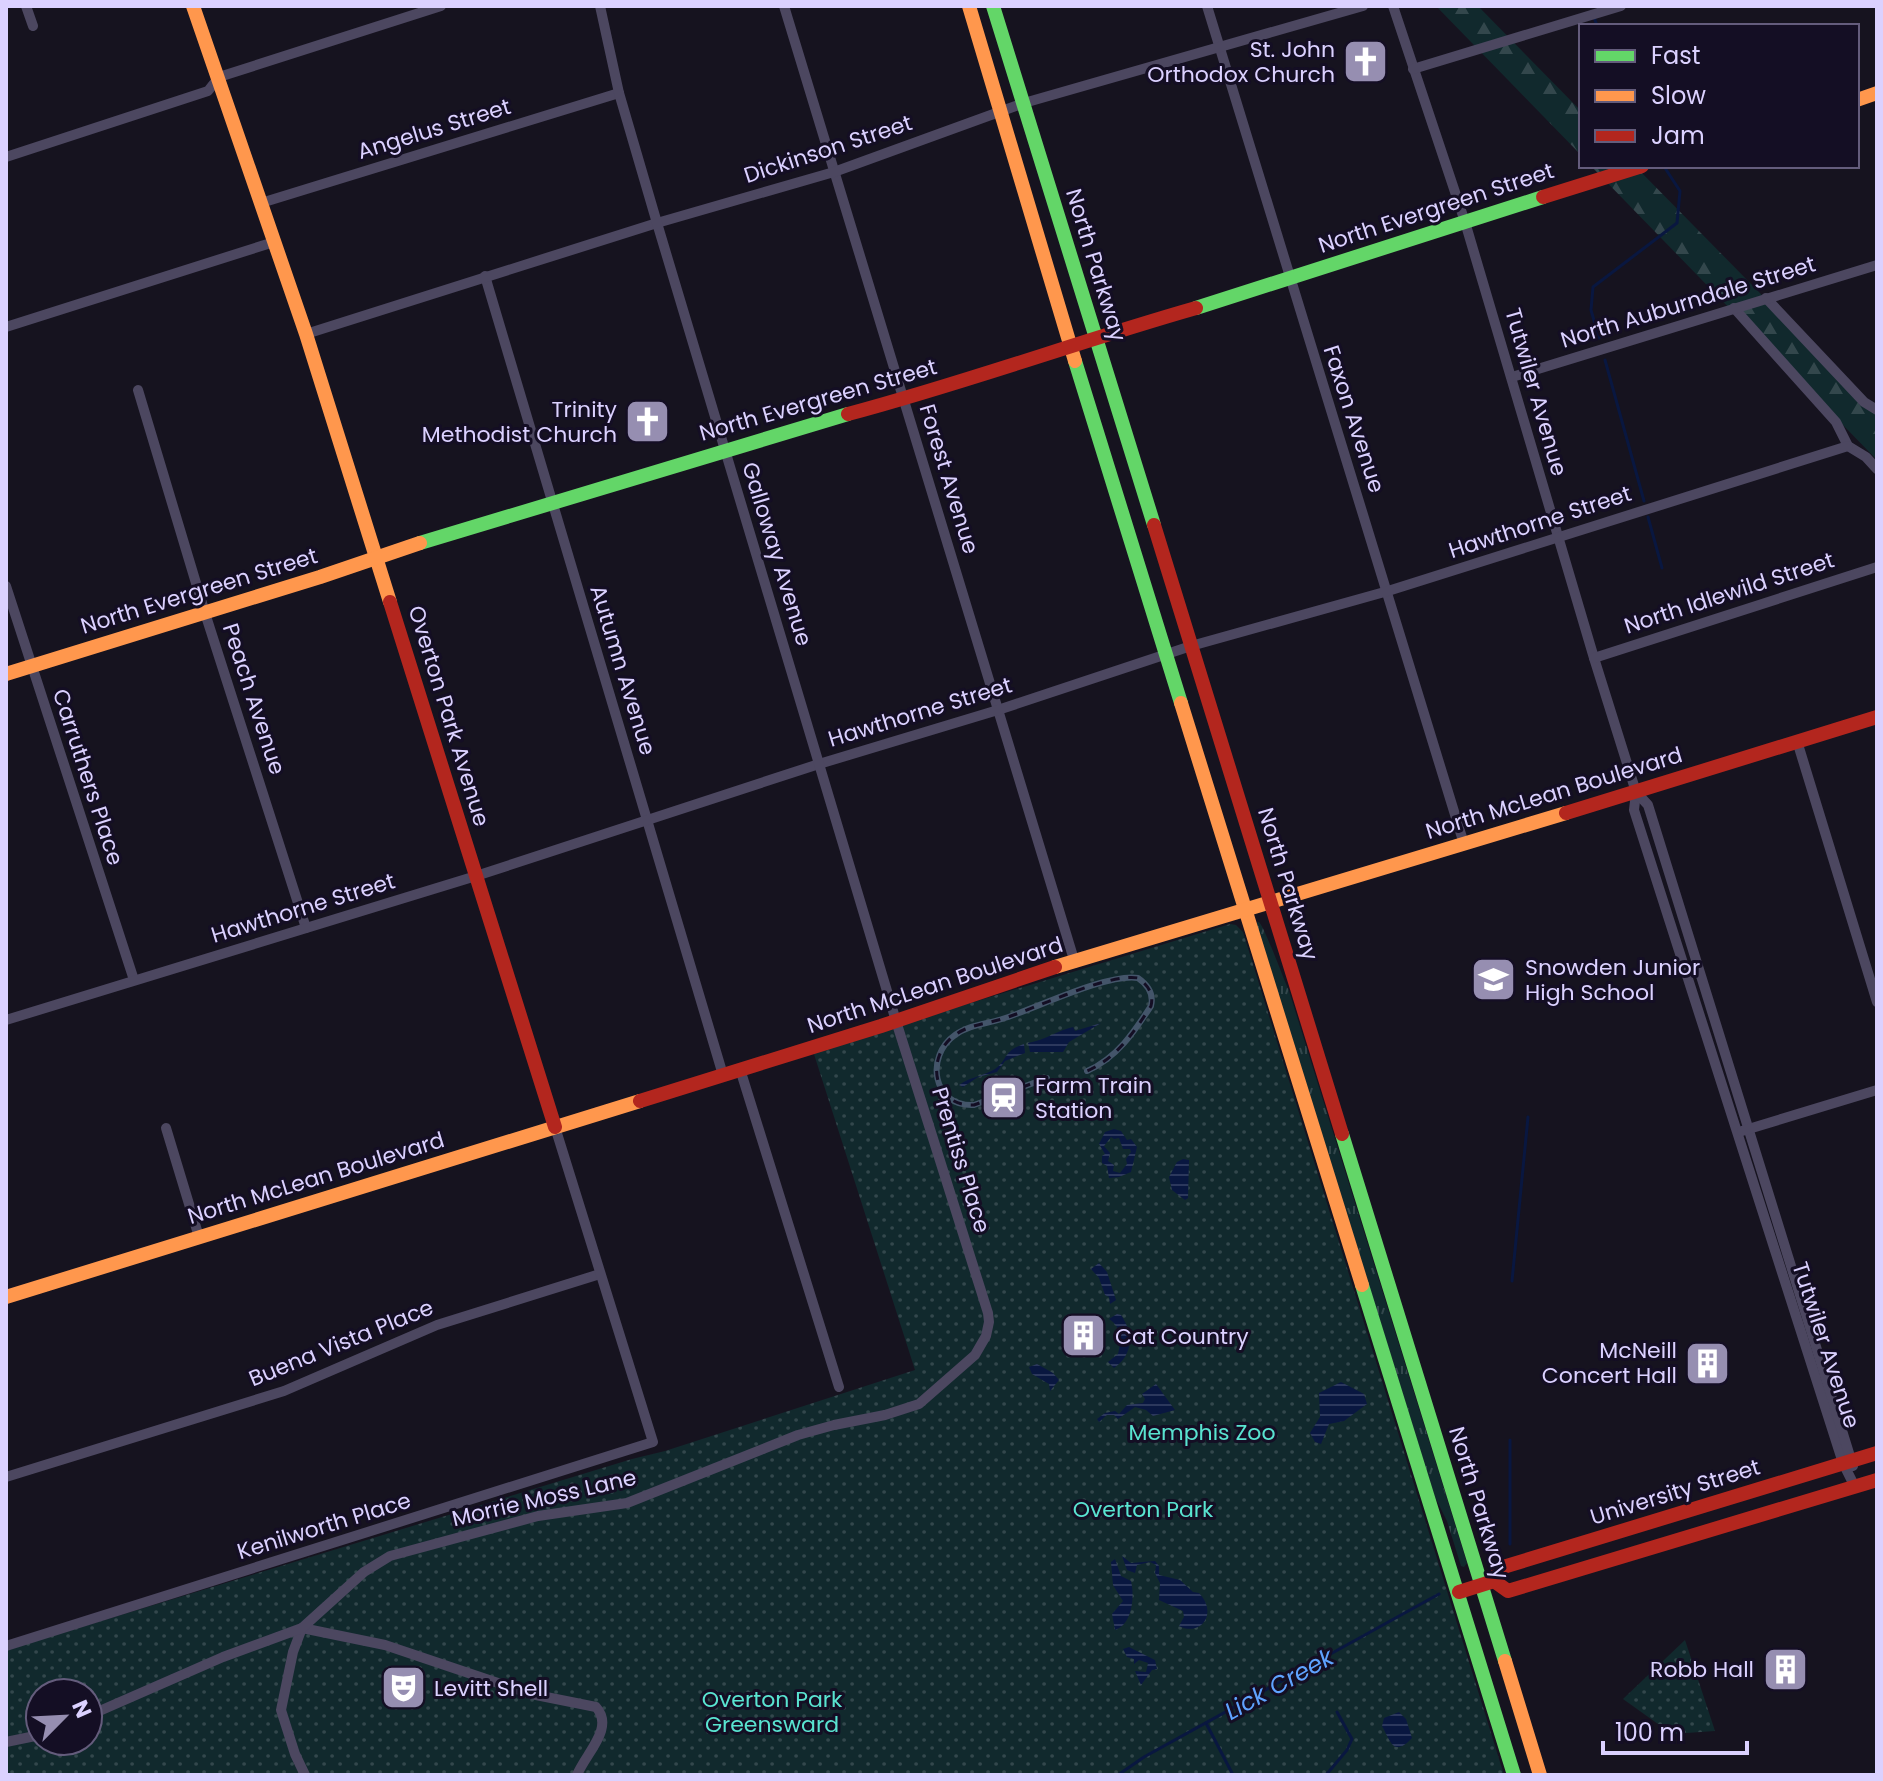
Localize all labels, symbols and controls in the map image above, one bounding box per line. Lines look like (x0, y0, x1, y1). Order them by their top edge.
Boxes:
legend (1579, 24, 1859, 168)
place label: St. John Orthodox Church (1147, 34, 1335, 90)
church icon: St. John Orthodox Church (1342, 38, 1390, 86)
text: Fast (1651, 39, 1701, 72)
text: Slow (1651, 79, 1706, 112)
street label: Angelus Street (354, 91, 514, 167)
street label: Dickinson Street (740, 107, 916, 191)
text: Jam (1651, 119, 1705, 152)
street label: North Evergreen Street (1314, 155, 1558, 261)
street label: North Parkway (1058, 185, 1134, 346)
street label: North Auburndale Street (1557, 248, 1819, 356)
street label: Tutwiler Avenue (1497, 304, 1575, 480)
street label: Faxon Avenue (1316, 341, 1392, 497)
street label: North Evergreen Street (696, 351, 940, 449)
place label: Trinity Methodist Church (422, 394, 618, 450)
church icon: Trinity Methodist Church (624, 398, 672, 446)
street label: Forest Avenue (912, 400, 986, 558)
street label: Galloway Avenue (734, 458, 820, 650)
street label: Hawthorne Street (1445, 478, 1635, 566)
street label: North Evergreen Street (77, 540, 321, 642)
street label: North Idlewild Street (1620, 544, 1838, 642)
street label: Autumn Avenue (582, 581, 664, 759)
street label: Overton Park Avenue (401, 602, 497, 830)
street label: Peach Avenue (215, 619, 293, 779)
street label: Hawthorne Street (824, 669, 1016, 755)
street label: Carruthers Place (45, 685, 131, 869)
street label: North McLean Boulevard (1422, 739, 1686, 847)
street label: North Parkway (1250, 804, 1326, 965)
street label: Hawthorne Street (207, 865, 399, 951)
street label: North McLean Boulevard (803, 929, 1067, 1041)
place label: Snowden Junior High School (1525, 952, 1700, 1008)
school or university icon: Snowden Junior High School (1470, 956, 1518, 1004)
place label: Farm Train Station (1035, 1070, 1152, 1126)
station icon: Farm Train Station (980, 1074, 1028, 1122)
street label: Prentiss Place (924, 1083, 998, 1237)
street label: North McLean Boulevard (184, 1124, 448, 1232)
street label: Tutwiler Avenue (1784, 1258, 1868, 1432)
street label: Buena Vista Place (244, 1292, 438, 1394)
building icon: Cat Country (1060, 1312, 1108, 1360)
place label: Cat Country (1115, 1321, 1249, 1352)
place label: McNeill Concert Hall (1542, 1335, 1677, 1391)
building icon: McNeill Concert Hall (1684, 1339, 1732, 1387)
park label: Memphis Zoo (1128, 1417, 1276, 1448)
street label: North Parkway (1441, 1423, 1517, 1584)
street label: University Street (1586, 1451, 1764, 1533)
street label: Morrie Moss Lane (449, 1462, 639, 1534)
street label: Kenilworth Place (233, 1485, 415, 1567)
park label: Overton Park (1073, 1494, 1214, 1525)
water label: Lick Creek (1219, 1640, 1341, 1728)
building icon: Robb Hall (1761, 1645, 1809, 1693)
place label: Robb Hall (1650, 1654, 1754, 1685)
theatre icon: Levitt Shell (379, 1664, 427, 1712)
place label: Levitt Shell (434, 1673, 548, 1704)
north arrow (24, 1677, 104, 1757)
park label: Overton Park Greensward (702, 1684, 843, 1740)
text: N (64, 1695, 99, 1723)
scale bar (1603, 1705, 1747, 1755)
text: 100 m (1615, 1716, 1684, 1749)

